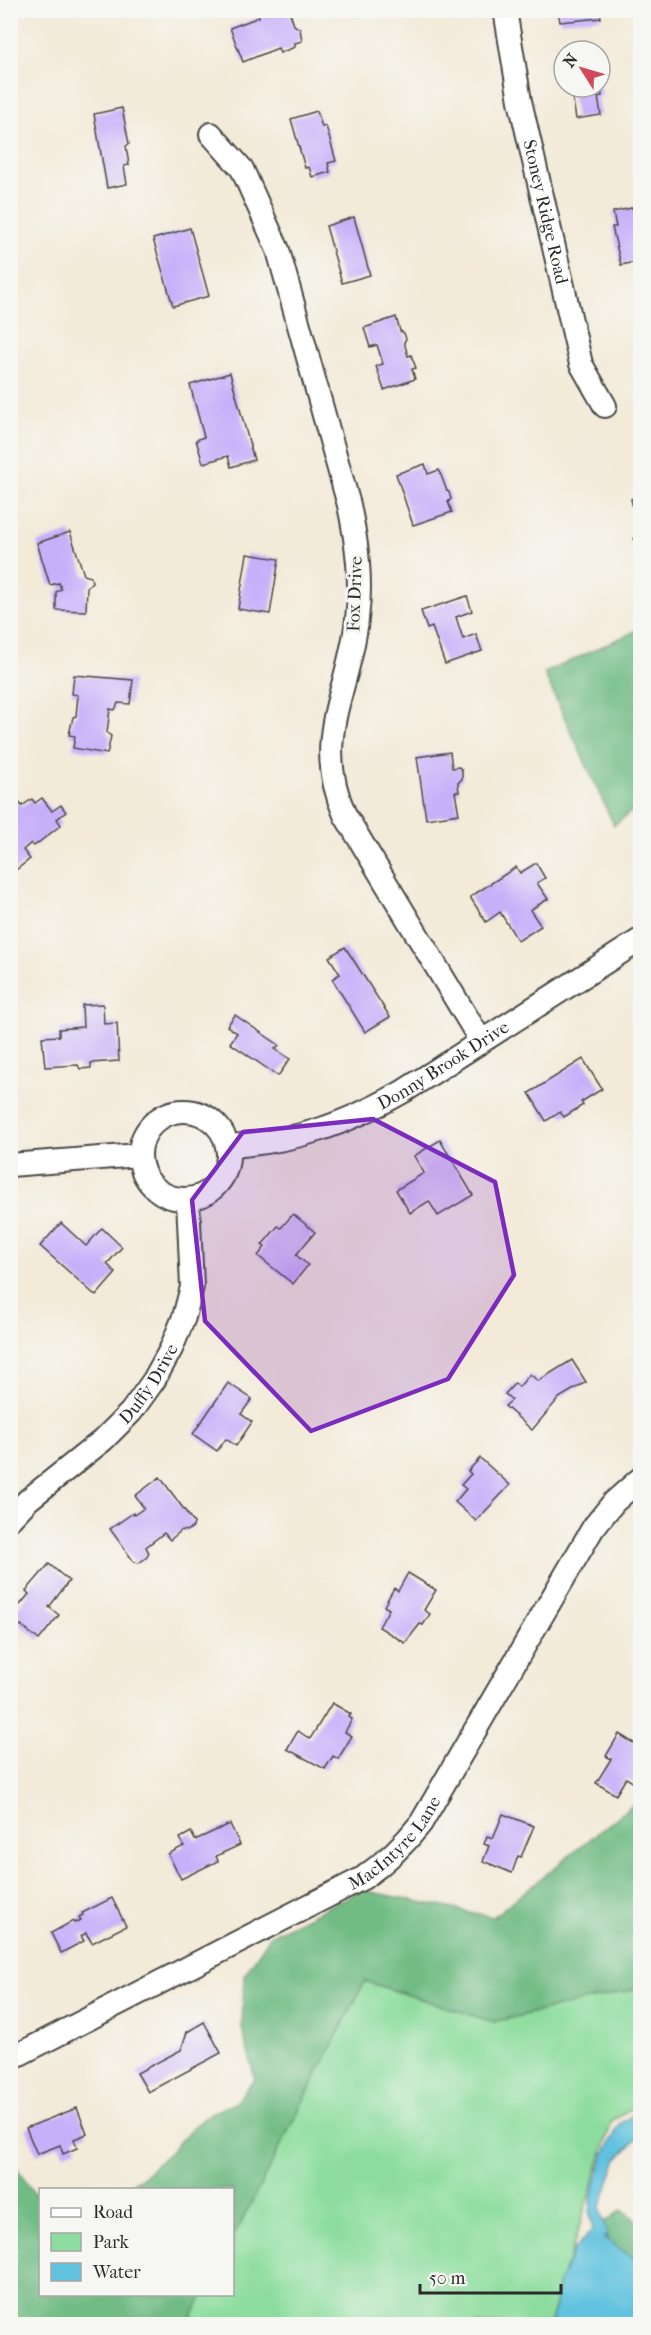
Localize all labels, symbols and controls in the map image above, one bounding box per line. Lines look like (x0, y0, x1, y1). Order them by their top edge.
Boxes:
north arrow (552, 39, 612, 99)
text: N (559, 49, 582, 71)
street label: Stoney Ridge Road (519, 137, 573, 286)
street label: Fox Drive (343, 556, 367, 632)
street label: Donny Brook Drive (374, 1016, 513, 1114)
street label: Duffy Drive (115, 1341, 182, 1428)
street label: MacIntyre Lane (345, 1792, 445, 1894)
legend (39, 2188, 234, 2296)
text: Road (93, 2202, 133, 2223)
text: Park (93, 2232, 130, 2253)
scale bar (420, 2257, 561, 2295)
text: Water (92, 2262, 141, 2283)
text: 50 m (429, 2268, 466, 2289)

